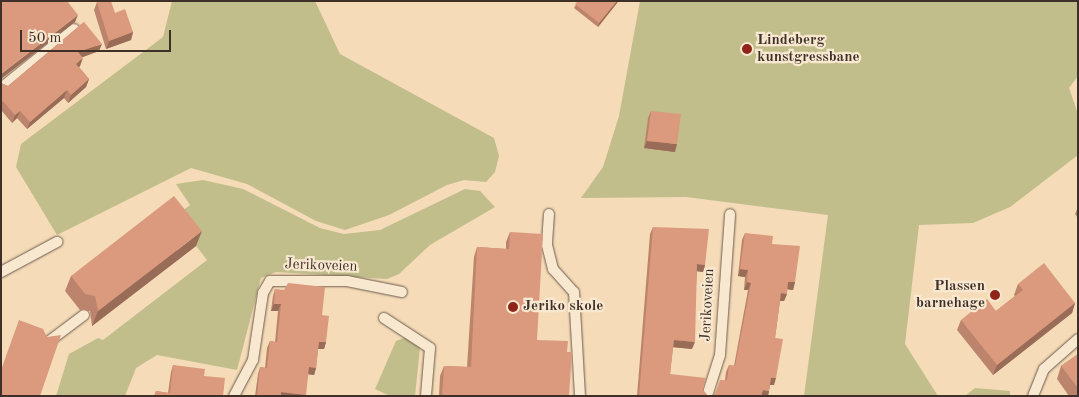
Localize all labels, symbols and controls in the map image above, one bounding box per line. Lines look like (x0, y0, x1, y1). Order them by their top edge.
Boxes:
scale bar (22, 20, 174, 52)
text: 50 m (28, 31, 62, 46)
place label: Lindeberg kunstgressbane (757, 31, 860, 66)
marker: Lindeberg kunstgressbane (741, 43, 753, 55)
street label: Jerikoveien (284, 256, 358, 276)
street label: Jerikoveien (697, 268, 719, 342)
place label: Plassen barnehage (916, 277, 985, 312)
marker: Plassen barnehage (989, 289, 1001, 301)
place label: Jeriko skole (523, 298, 603, 316)
marker: Jeriko skole (507, 301, 519, 313)

